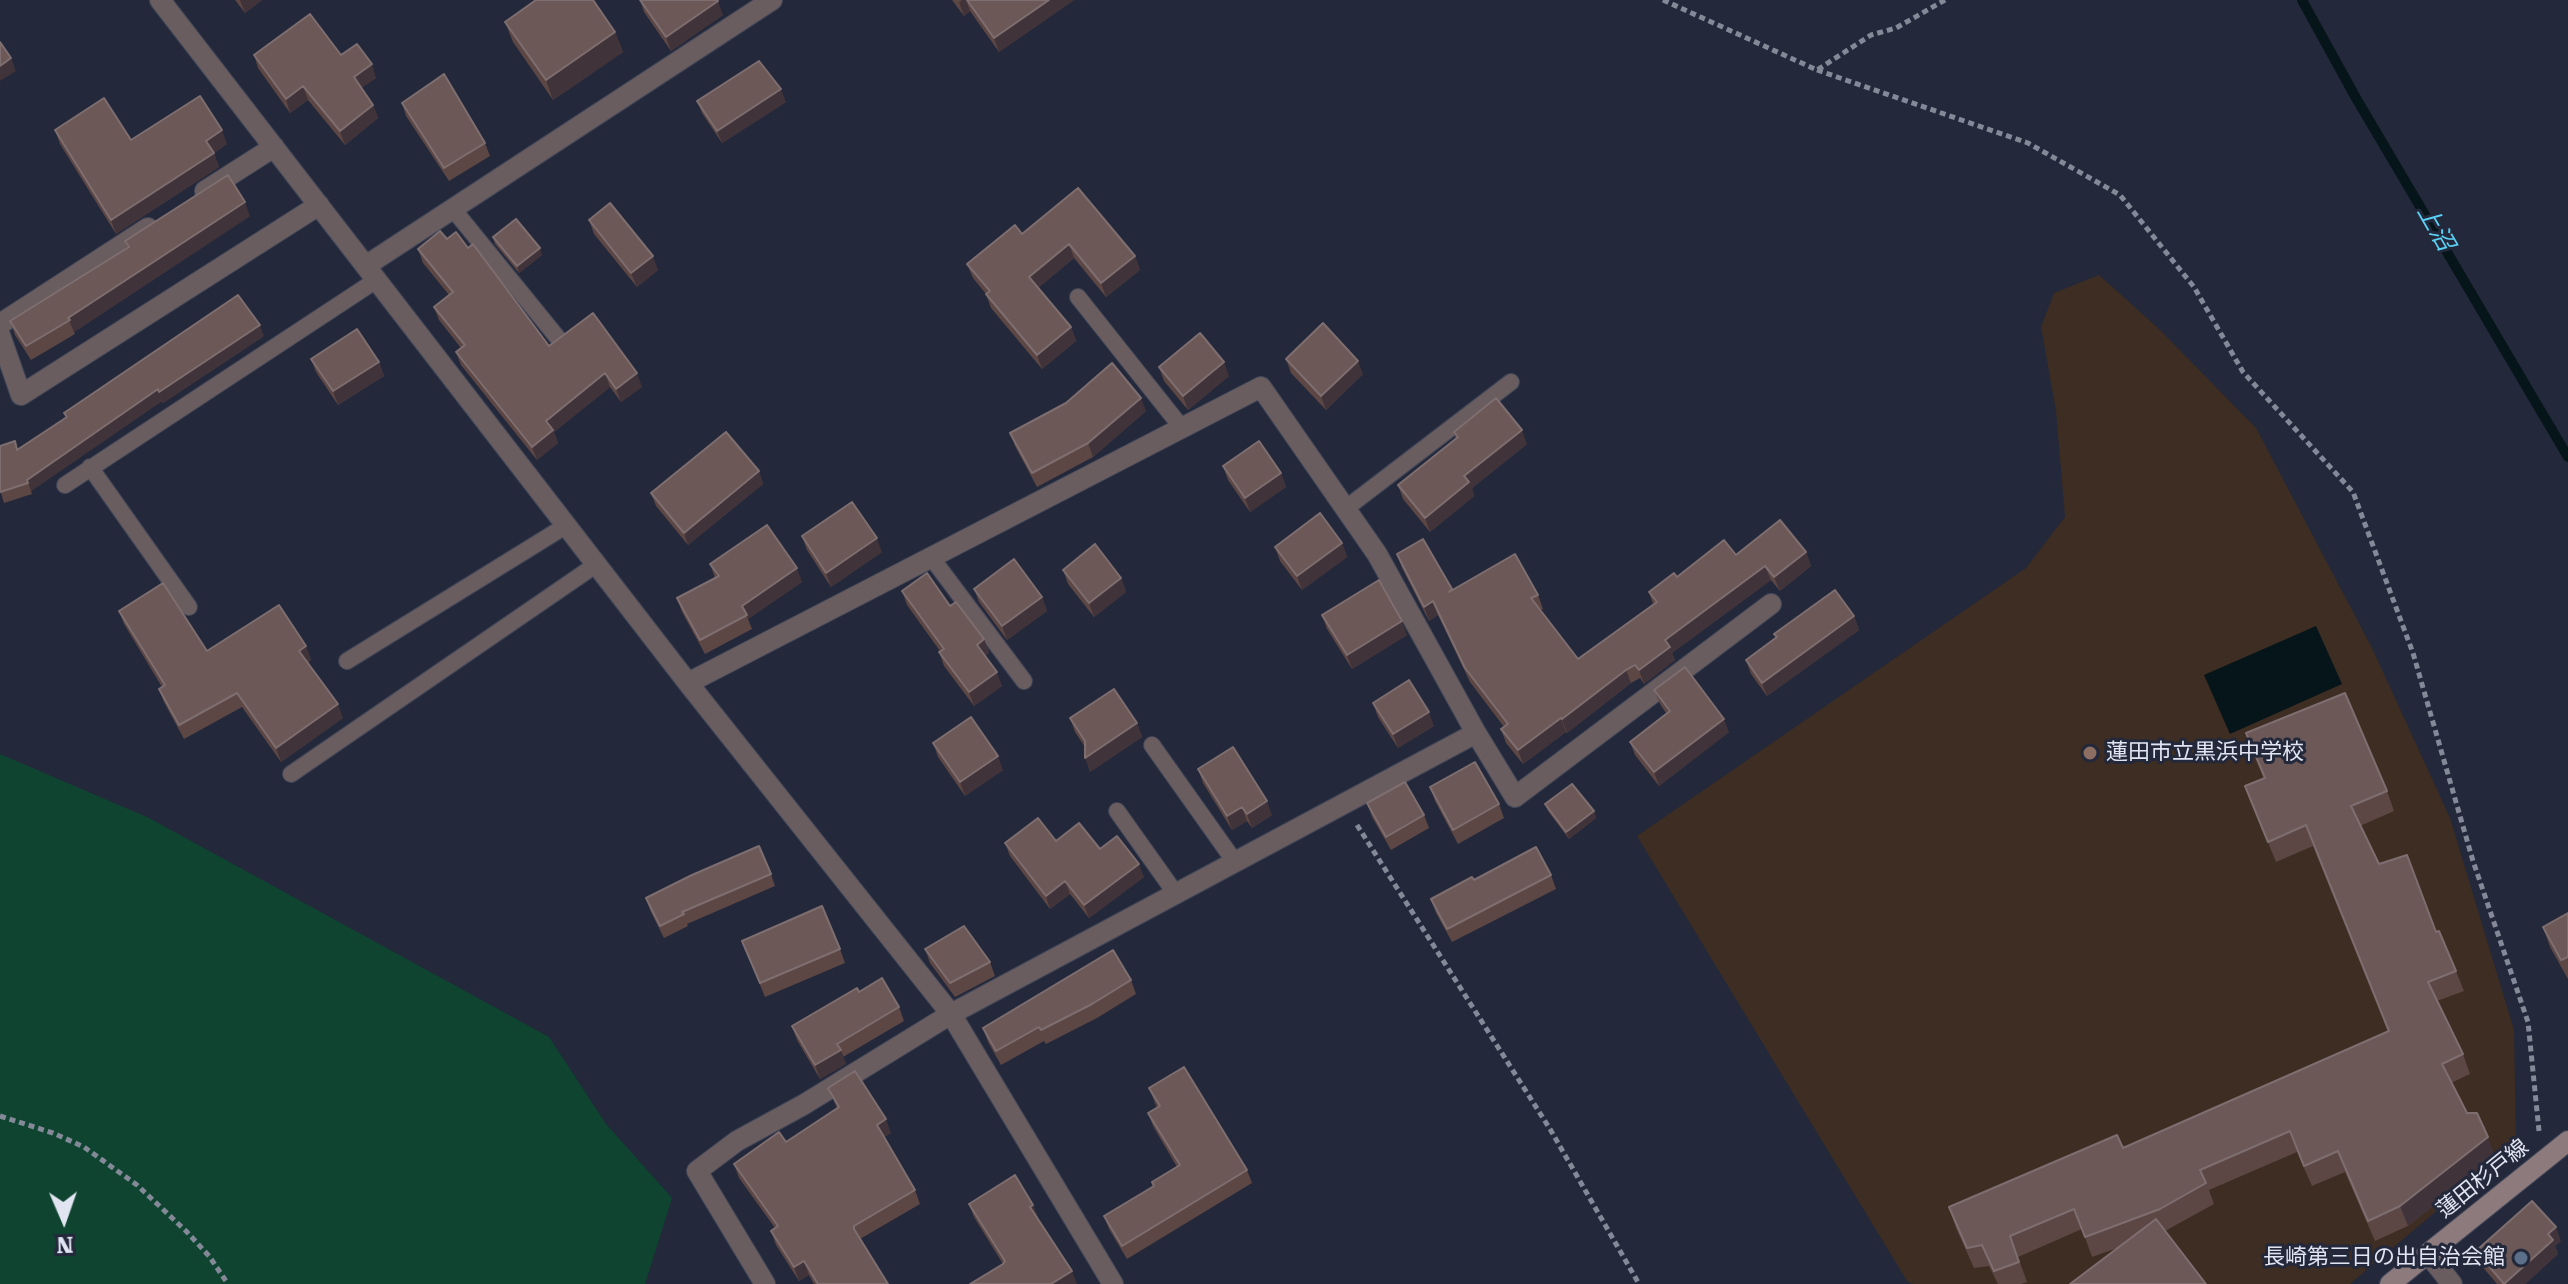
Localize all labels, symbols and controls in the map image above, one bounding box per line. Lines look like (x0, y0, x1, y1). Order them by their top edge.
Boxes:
water label: 上沼 (2411, 200, 2459, 256)
place label: 蓮田市立黒浜中学校 (2106, 740, 2304, 766)
marker: 蓮田市立黒浜中学校 (2081, 744, 2099, 762)
street label: 蓮田杉戸線 (2432, 1134, 2534, 1224)
north arrow (24, 1180, 104, 1260)
text: N (56, 1232, 74, 1257)
place label: 長崎第三日の出自治会館 (2263, 1245, 2505, 1271)
marker: 長崎第三日の出自治会館 (2512, 1249, 2530, 1267)

